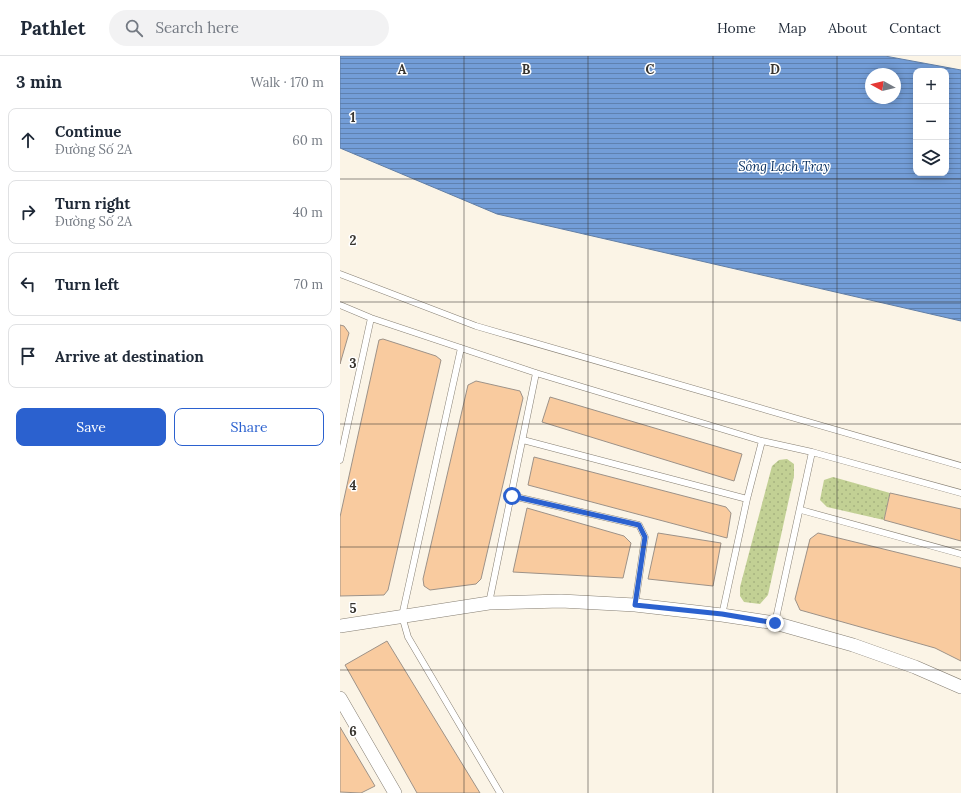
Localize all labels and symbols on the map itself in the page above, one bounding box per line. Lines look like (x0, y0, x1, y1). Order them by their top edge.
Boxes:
text: A (398, 61, 407, 78)
text: B (522, 61, 531, 78)
text: C (646, 61, 655, 78)
text: D (770, 61, 780, 78)
north arrow (865, 68, 901, 104)
text: 1 (350, 109, 356, 126)
water label: Sông Lạch Tray (738, 158, 830, 175)
text: 2 (350, 232, 357, 249)
text: 3 (349, 355, 357, 372)
text: 4 (349, 477, 357, 494)
route start (503, 487, 521, 505)
text: 5 (349, 600, 357, 617)
route end (766, 614, 784, 632)
text: 6 (349, 723, 357, 740)

